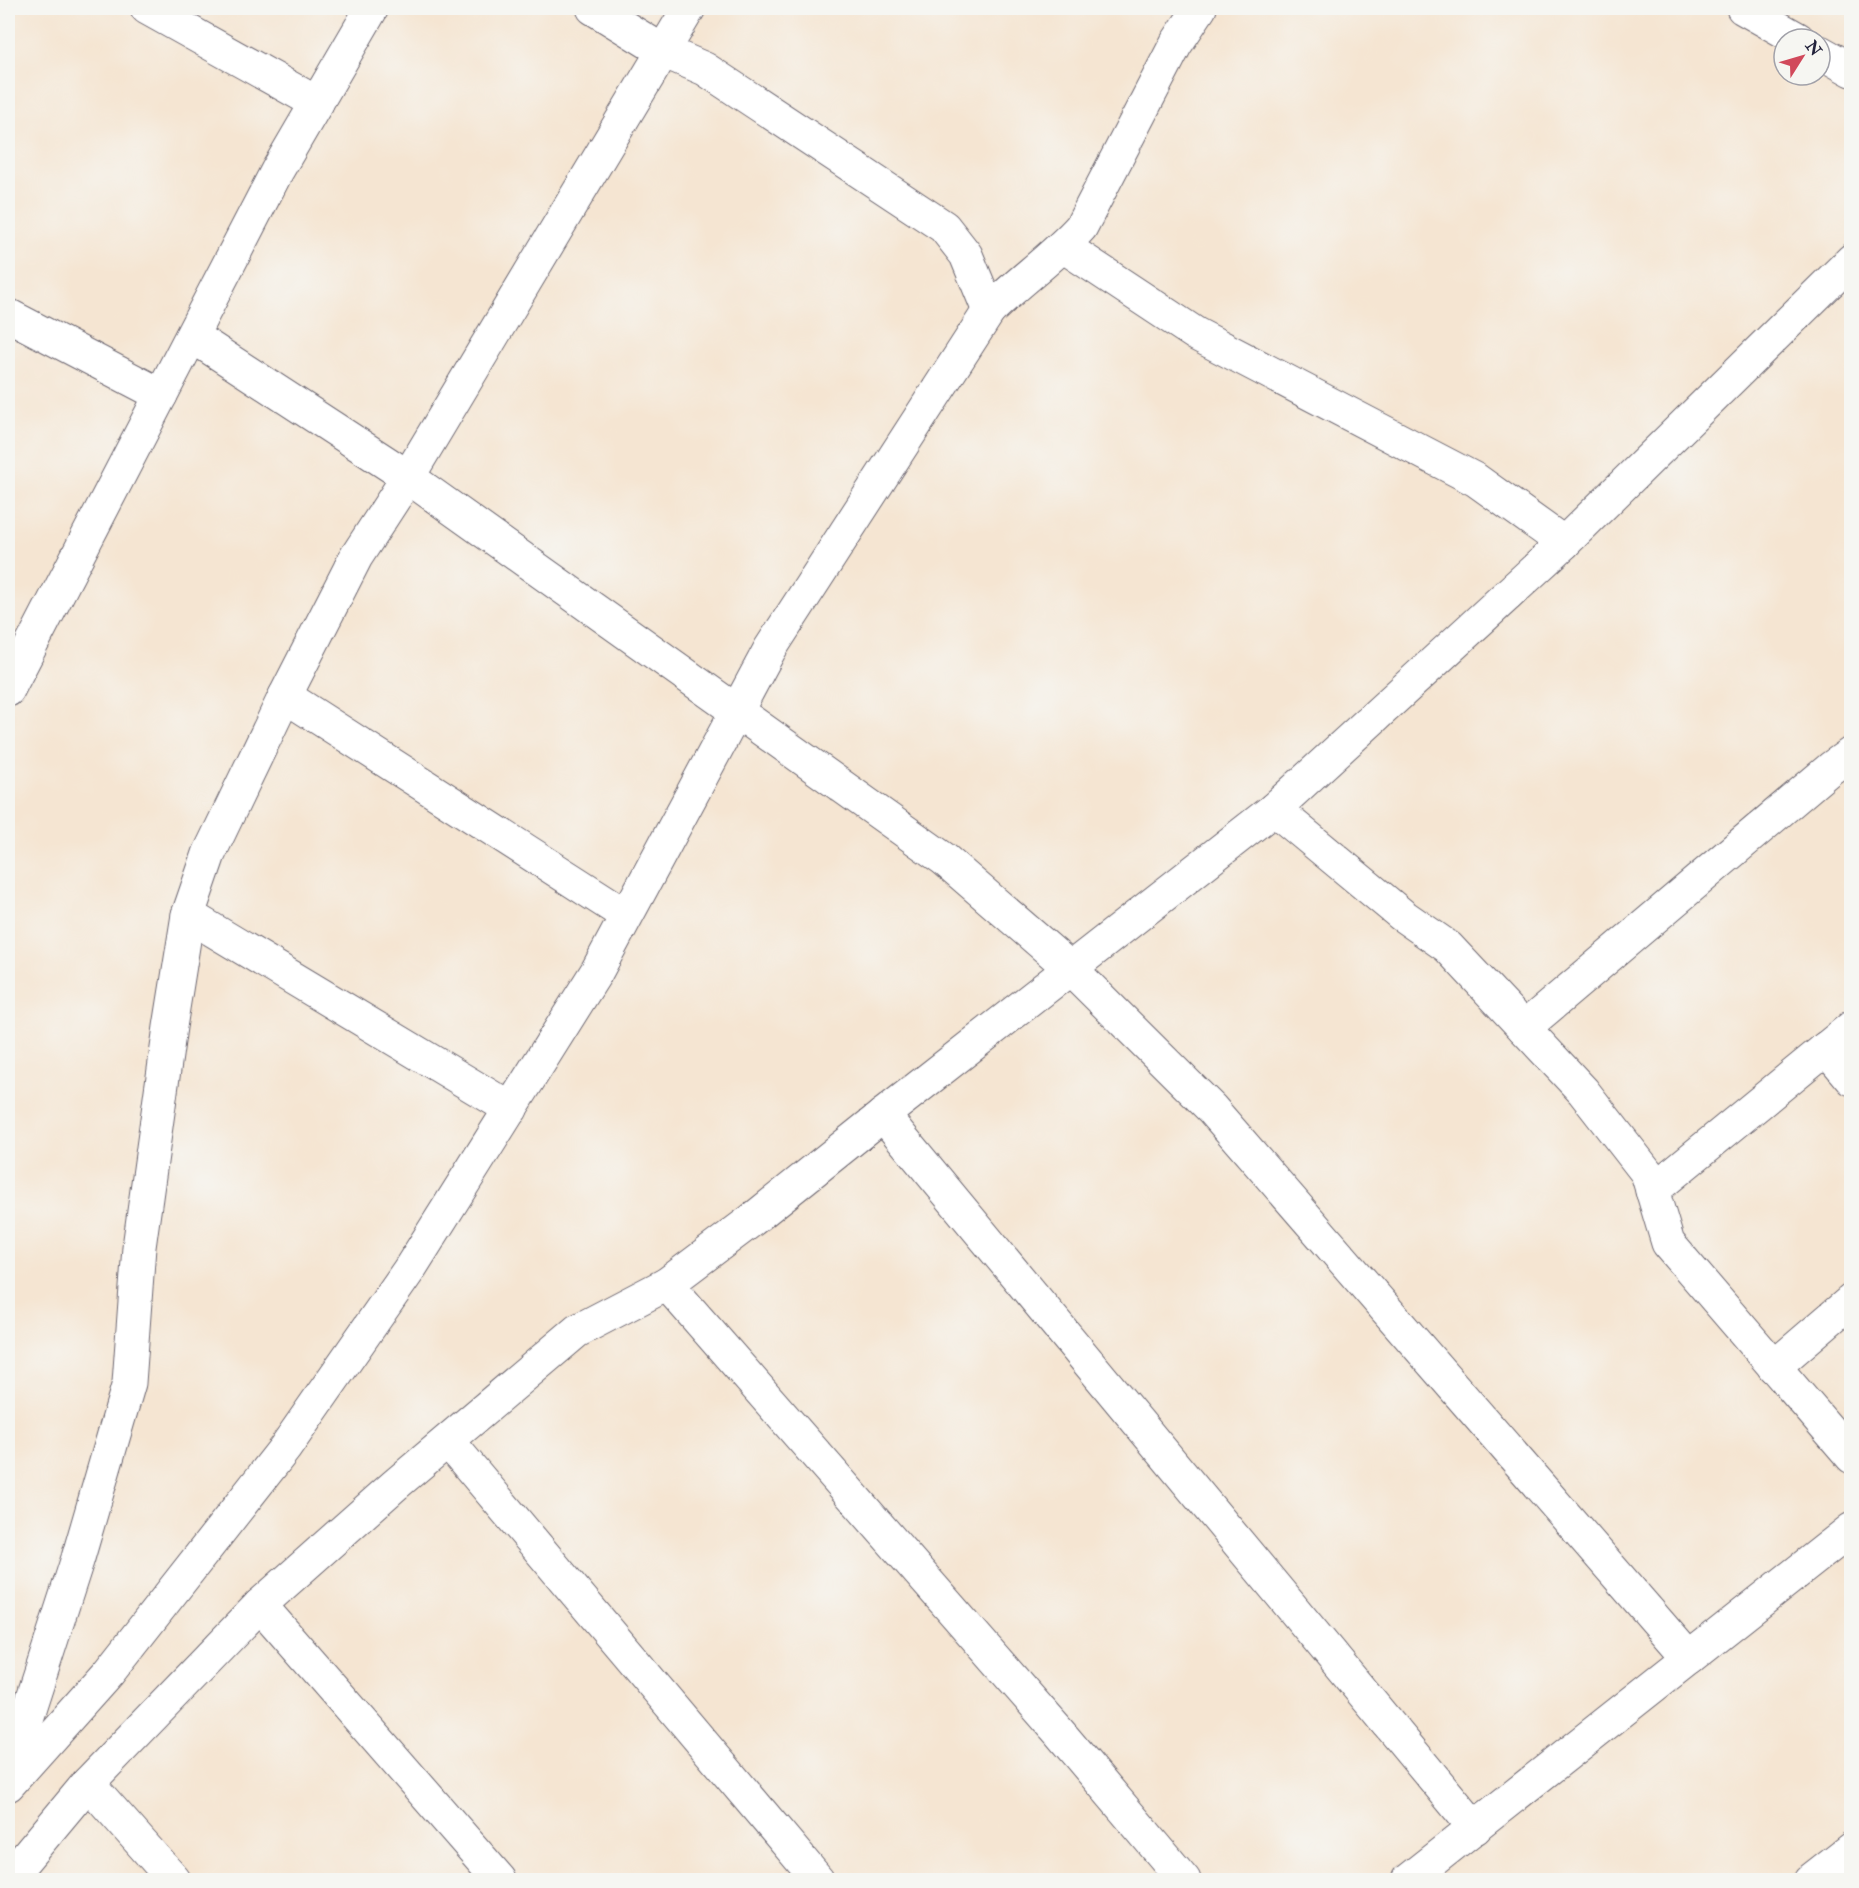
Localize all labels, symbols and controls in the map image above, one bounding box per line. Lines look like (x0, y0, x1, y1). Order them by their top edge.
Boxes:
north arrow (1772, 27, 1832, 87)
text: N (1800, 36, 1826, 61)

